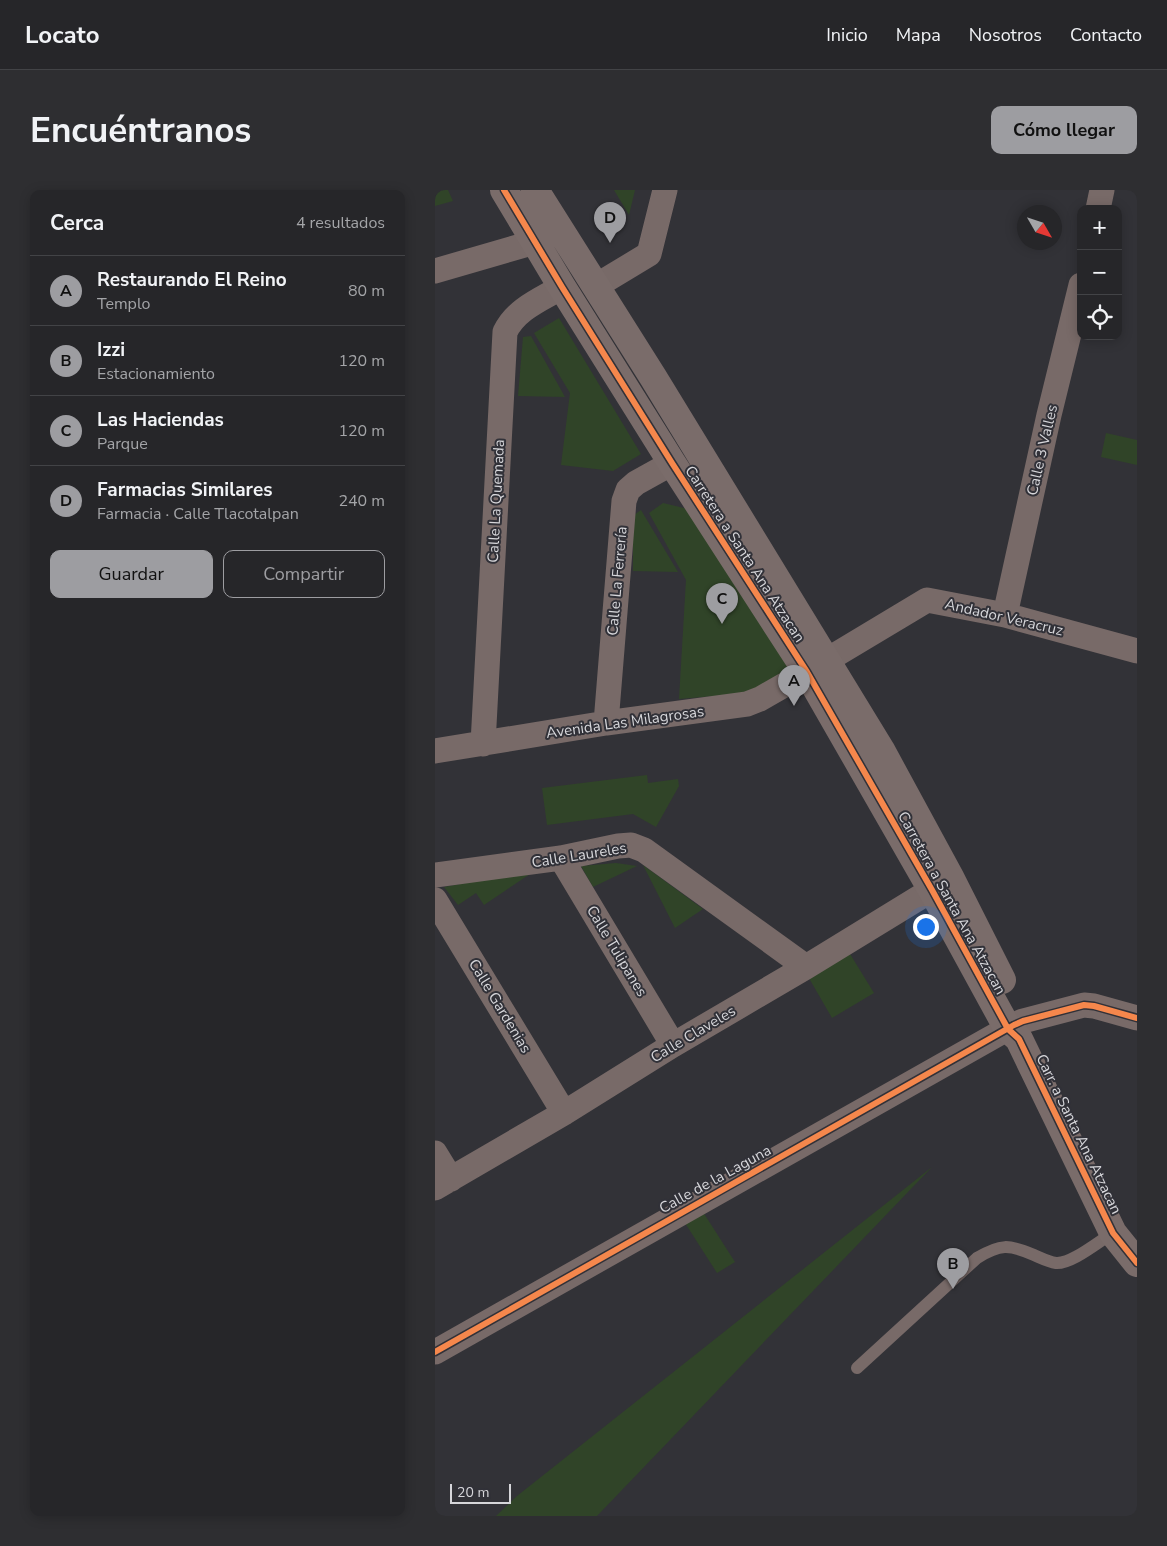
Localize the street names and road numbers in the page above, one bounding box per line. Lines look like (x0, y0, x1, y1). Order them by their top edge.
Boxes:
street label: Calle 3 Valles (1022, 403, 1062, 497)
street label: Calle La Quemada (483, 439, 509, 563)
street label: Carretera a Santa Ana Atzacan (681, 462, 809, 646)
street label: Calle La Ferrería (602, 525, 632, 637)
street label: Andador Veracruz (943, 594, 1065, 640)
street label: Avenida Las Milagrosas (545, 701, 705, 743)
street label: Carretera a Santa Ana Atzacan (893, 808, 1011, 998)
street label: Calle Laureles (530, 838, 628, 872)
street label: Calle Tulipanes (582, 902, 652, 1000)
street label: Calle Gardenias (464, 955, 536, 1057)
street label: Calle Claveles (647, 1001, 739, 1067)
street label: Carr. a Santa Ana Atzacan (1032, 1051, 1126, 1217)
street label: Calle de la Laguna (655, 1140, 775, 1218)

